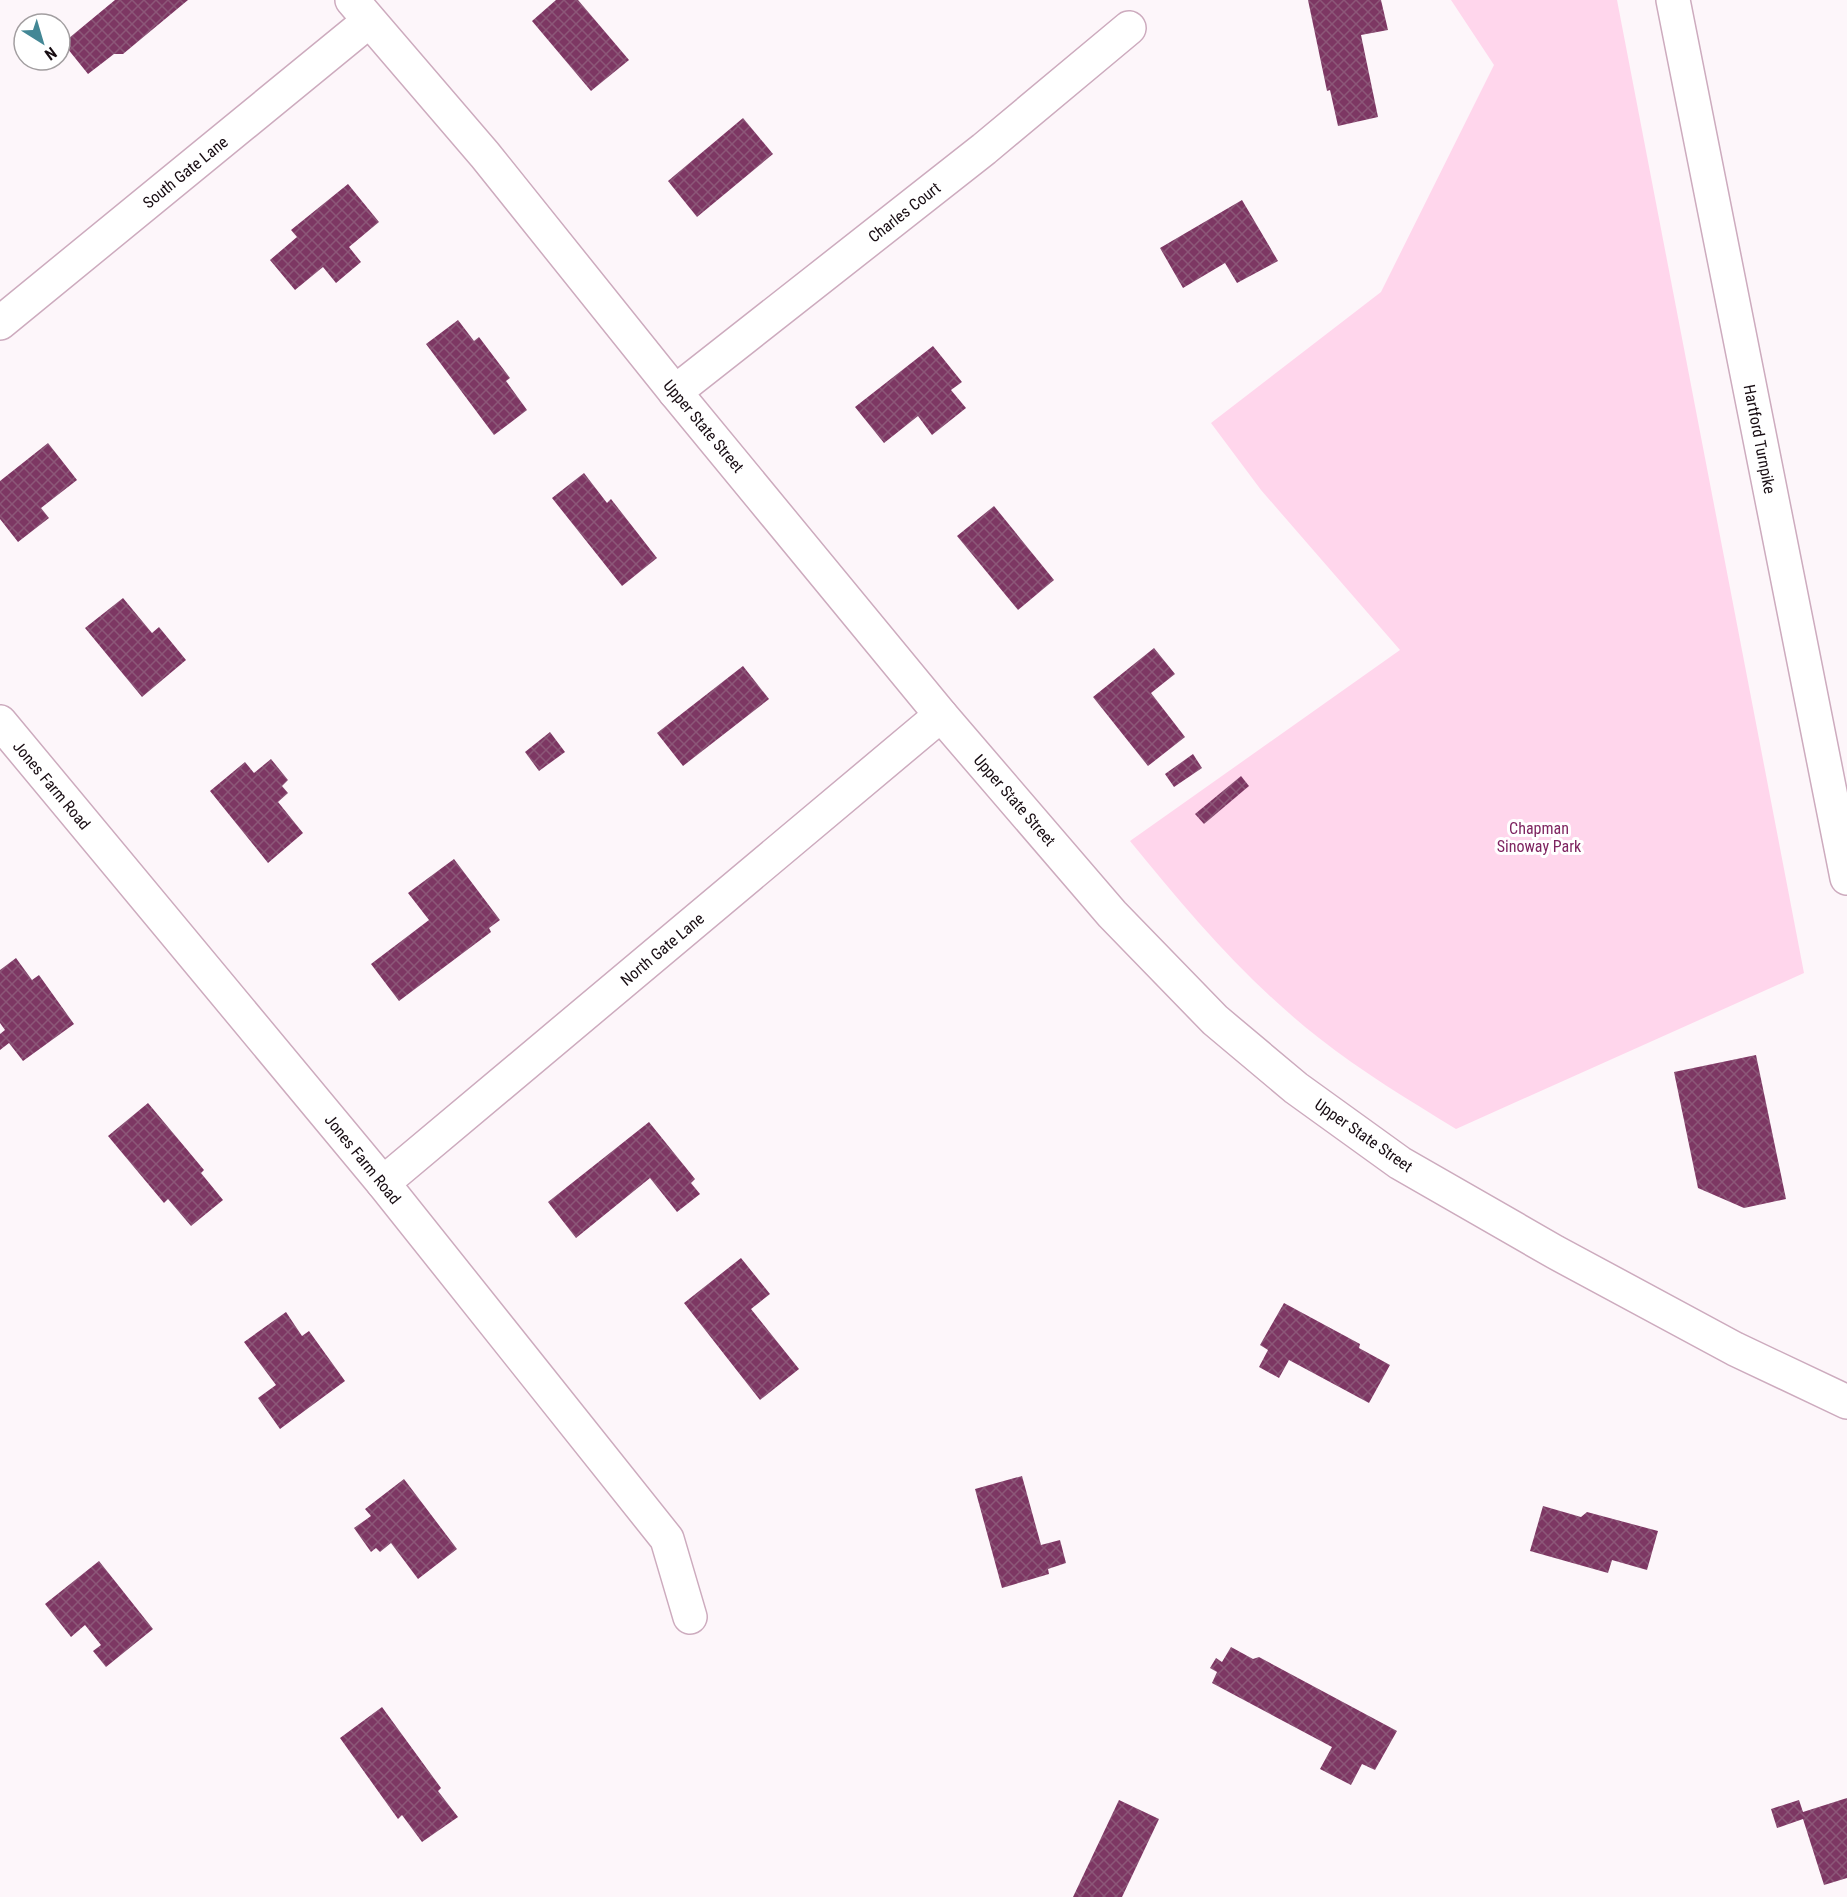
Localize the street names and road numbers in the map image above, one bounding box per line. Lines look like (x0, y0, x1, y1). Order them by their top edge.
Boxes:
street label: South Gate Lane (139, 132, 232, 212)
street label: Charles Court (864, 178, 944, 246)
street label: Upper State Street (659, 376, 748, 477)
street label: Hartford Turnpike (1740, 383, 1779, 495)
street label: Jones Farm Road (9, 737, 94, 833)
street label: Upper State Street (970, 751, 1060, 850)
street label: North Gate Lane (617, 909, 708, 990)
street label: Upper State Street (1311, 1095, 1416, 1176)
street label: Jones Farm Road (321, 1111, 405, 1208)

